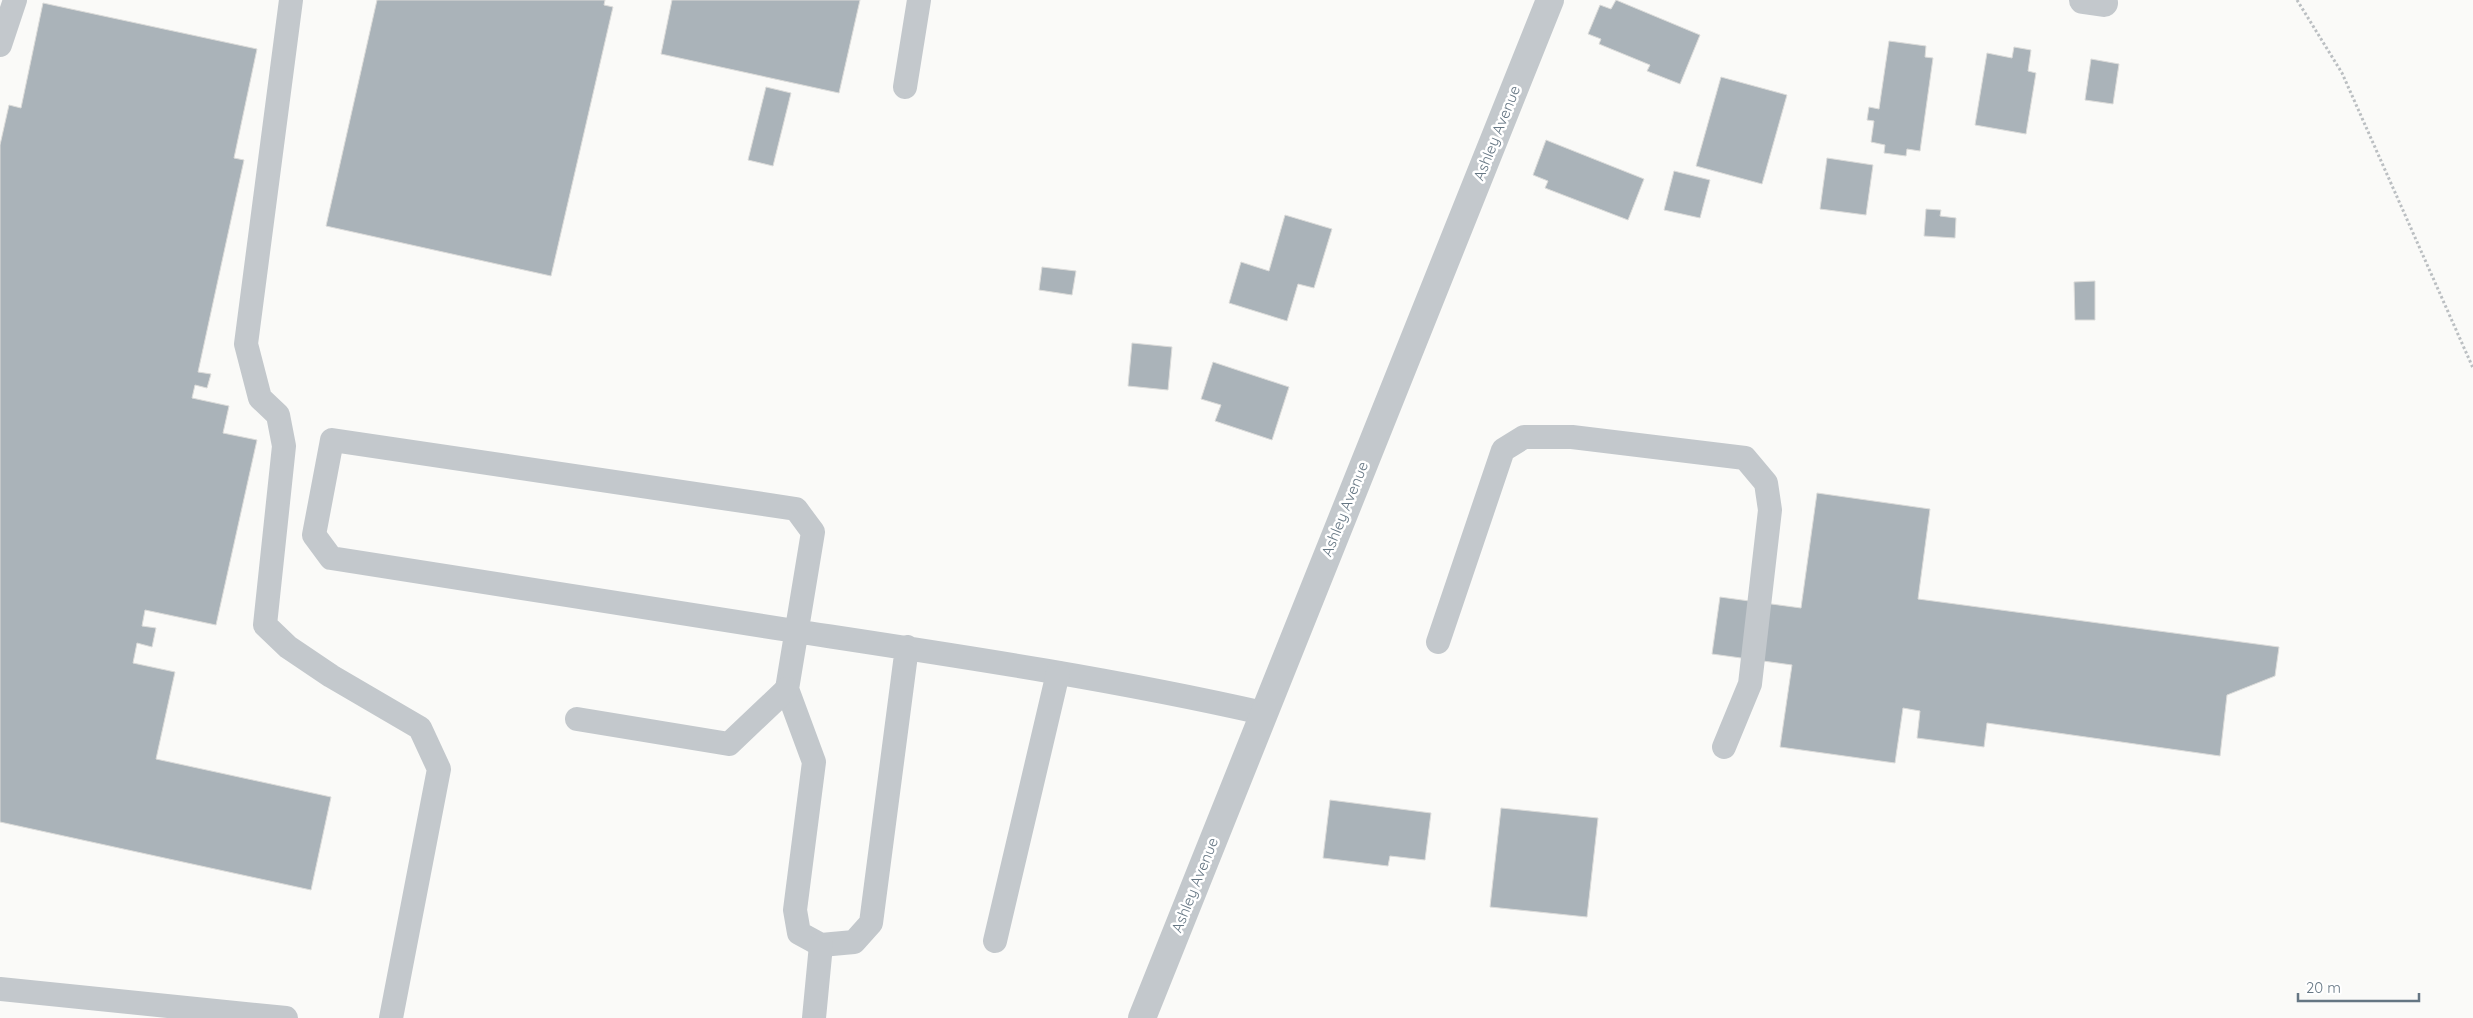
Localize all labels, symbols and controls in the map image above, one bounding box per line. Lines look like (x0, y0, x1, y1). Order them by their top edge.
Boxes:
street label: Ashley Avenue (1469, 82, 1524, 183)
street label: Ashley Avenue (1317, 458, 1372, 559)
street label: Ashley Avenue (1167, 834, 1222, 935)
scale bar (2298, 970, 2419, 1002)
text: 20 m (2306, 978, 2341, 997)

